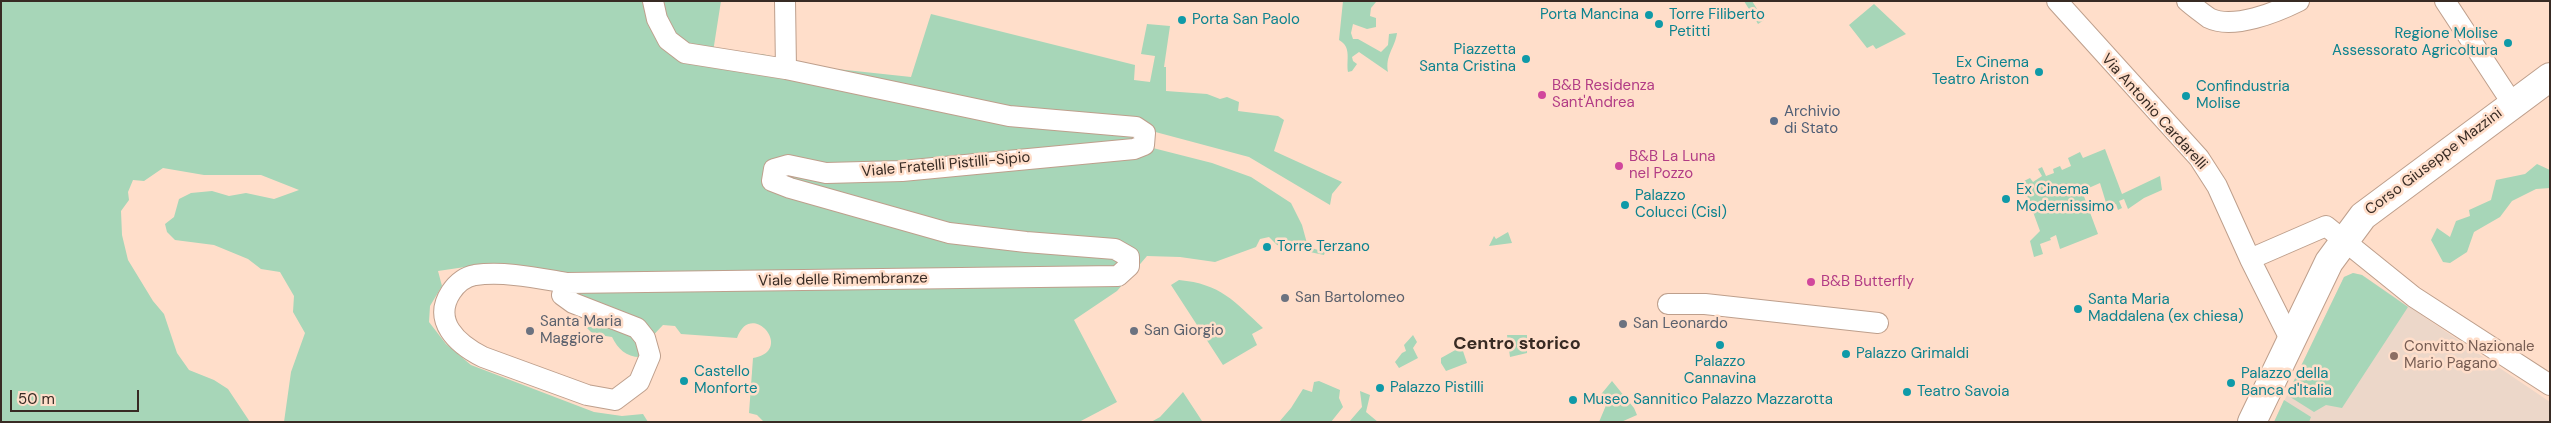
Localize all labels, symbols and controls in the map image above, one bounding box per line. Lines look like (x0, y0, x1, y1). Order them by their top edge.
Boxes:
place label: Porta Mancina (1540, 6, 1639, 24)
place label: Torre Filiberto Petitti (1669, 6, 1765, 41)
marker: Porta Mancina (1643, 9, 1655, 21)
place label: Porta San Paolo (1192, 11, 1300, 29)
marker: Porta San Paolo (1176, 14, 1188, 26)
marker: Torre Filiberto Petitti (1653, 18, 1665, 30)
place label: Regione Molise Assessorato Agricoltura (2332, 25, 2498, 60)
marker: Regione Molise Assessorato Agricoltura (2502, 37, 2514, 49)
place label: Piazzetta Santa Cristina (1419, 41, 1516, 76)
street label: Via Antonio Cardarelli (2097, 50, 2211, 174)
marker: Piazzetta Santa Cristina (1520, 53, 1532, 65)
place label: Ex Cinema Teatro Ariston (1932, 54, 2029, 89)
marker: Ex Cinema Teatro Ariston (2033, 66, 2045, 78)
place label: B&B Residenza Sant'Andrea (1552, 77, 1655, 112)
place label: Confindustria Molise (2196, 78, 2290, 113)
marker: B&B Residenza Sant'Andrea (1536, 89, 1548, 101)
marker: Confindustria Molise (2180, 90, 2192, 102)
place label: Archivio di Stato (1784, 103, 1840, 138)
street label: Corso Giuseppe Mazzini (2362, 105, 2506, 219)
marker: Archivio di Stato (1768, 115, 1780, 127)
place label: B&B La Luna nel Pozzo (1629, 148, 1715, 183)
street label: Viale Fratelli Pistilli-Sipio (861, 149, 1031, 181)
marker: B&B La Luna nel Pozzo (1613, 160, 1625, 172)
place label: Ex Cinema Modernissimo (2016, 181, 2114, 216)
place label: Palazzo Colucci (Cisl) (1635, 187, 1727, 222)
marker: Ex Cinema Modernissimo (2000, 193, 2012, 205)
marker: Palazzo Colucci (Cisl) (1619, 199, 1631, 211)
place label: Torre Terzano (1277, 238, 1370, 256)
marker: Torre Terzano (1261, 241, 1273, 253)
street label: Viale delle Rimembranze (758, 270, 928, 290)
place label: B&B Butterfly (1821, 273, 1914, 291)
marker: B&B Butterfly (1805, 276, 1817, 288)
place label: San Bartolomeo (1295, 289, 1405, 307)
place label: Santa Maria Maddalena (ex chiesa) (2088, 291, 2244, 326)
marker: San Bartolomeo (1279, 292, 1291, 304)
marker: Santa Maria Maddalena (ex chiesa) (2072, 303, 2084, 315)
place label: Santa Maria Maggiore (540, 313, 622, 348)
place label: San Leonardo (1633, 315, 1728, 333)
marker: San Leonardo (1617, 318, 1629, 330)
place label: San Giorgio (1144, 322, 1224, 340)
marker: Santa Maria Maggiore (524, 325, 536, 337)
marker: San Giorgio (1128, 325, 1140, 337)
district label: Centro storico (1453, 333, 1581, 355)
place label: Convitto Nazionale Mario Pagano (2404, 338, 2535, 373)
marker: Palazzo Cannavina (1714, 339, 1726, 351)
place label: Palazzo Grimaldi (1856, 345, 1969, 363)
marker: Palazzo Grimaldi (1840, 348, 1852, 360)
marker: Convitto Nazionale Mario Pagano (2388, 350, 2400, 362)
place label: Palazzo Cannavina (1684, 353, 1756, 388)
place label: Castello Monforte (694, 363, 758, 398)
place label: Palazzo della Banca d'Italia (2241, 365, 2332, 400)
marker: Castello Monforte (678, 375, 690, 387)
marker: Palazzo della Banca d'Italia (2225, 377, 2237, 389)
place label: Palazzo Pistilli (1390, 379, 1484, 397)
scale bar (12, 380, 141, 412)
marker: Palazzo Pistilli (1374, 382, 1386, 394)
place label: Teatro Savoia (1917, 383, 2009, 401)
marker: Teatro Savoia (1901, 386, 1913, 398)
text: 50 m (18, 389, 55, 409)
place label: Museo Sannitico Palazzo Mazzarotta (1583, 391, 1833, 409)
marker: Museo Sannitico Palazzo Mazzarotta (1567, 394, 1579, 406)

